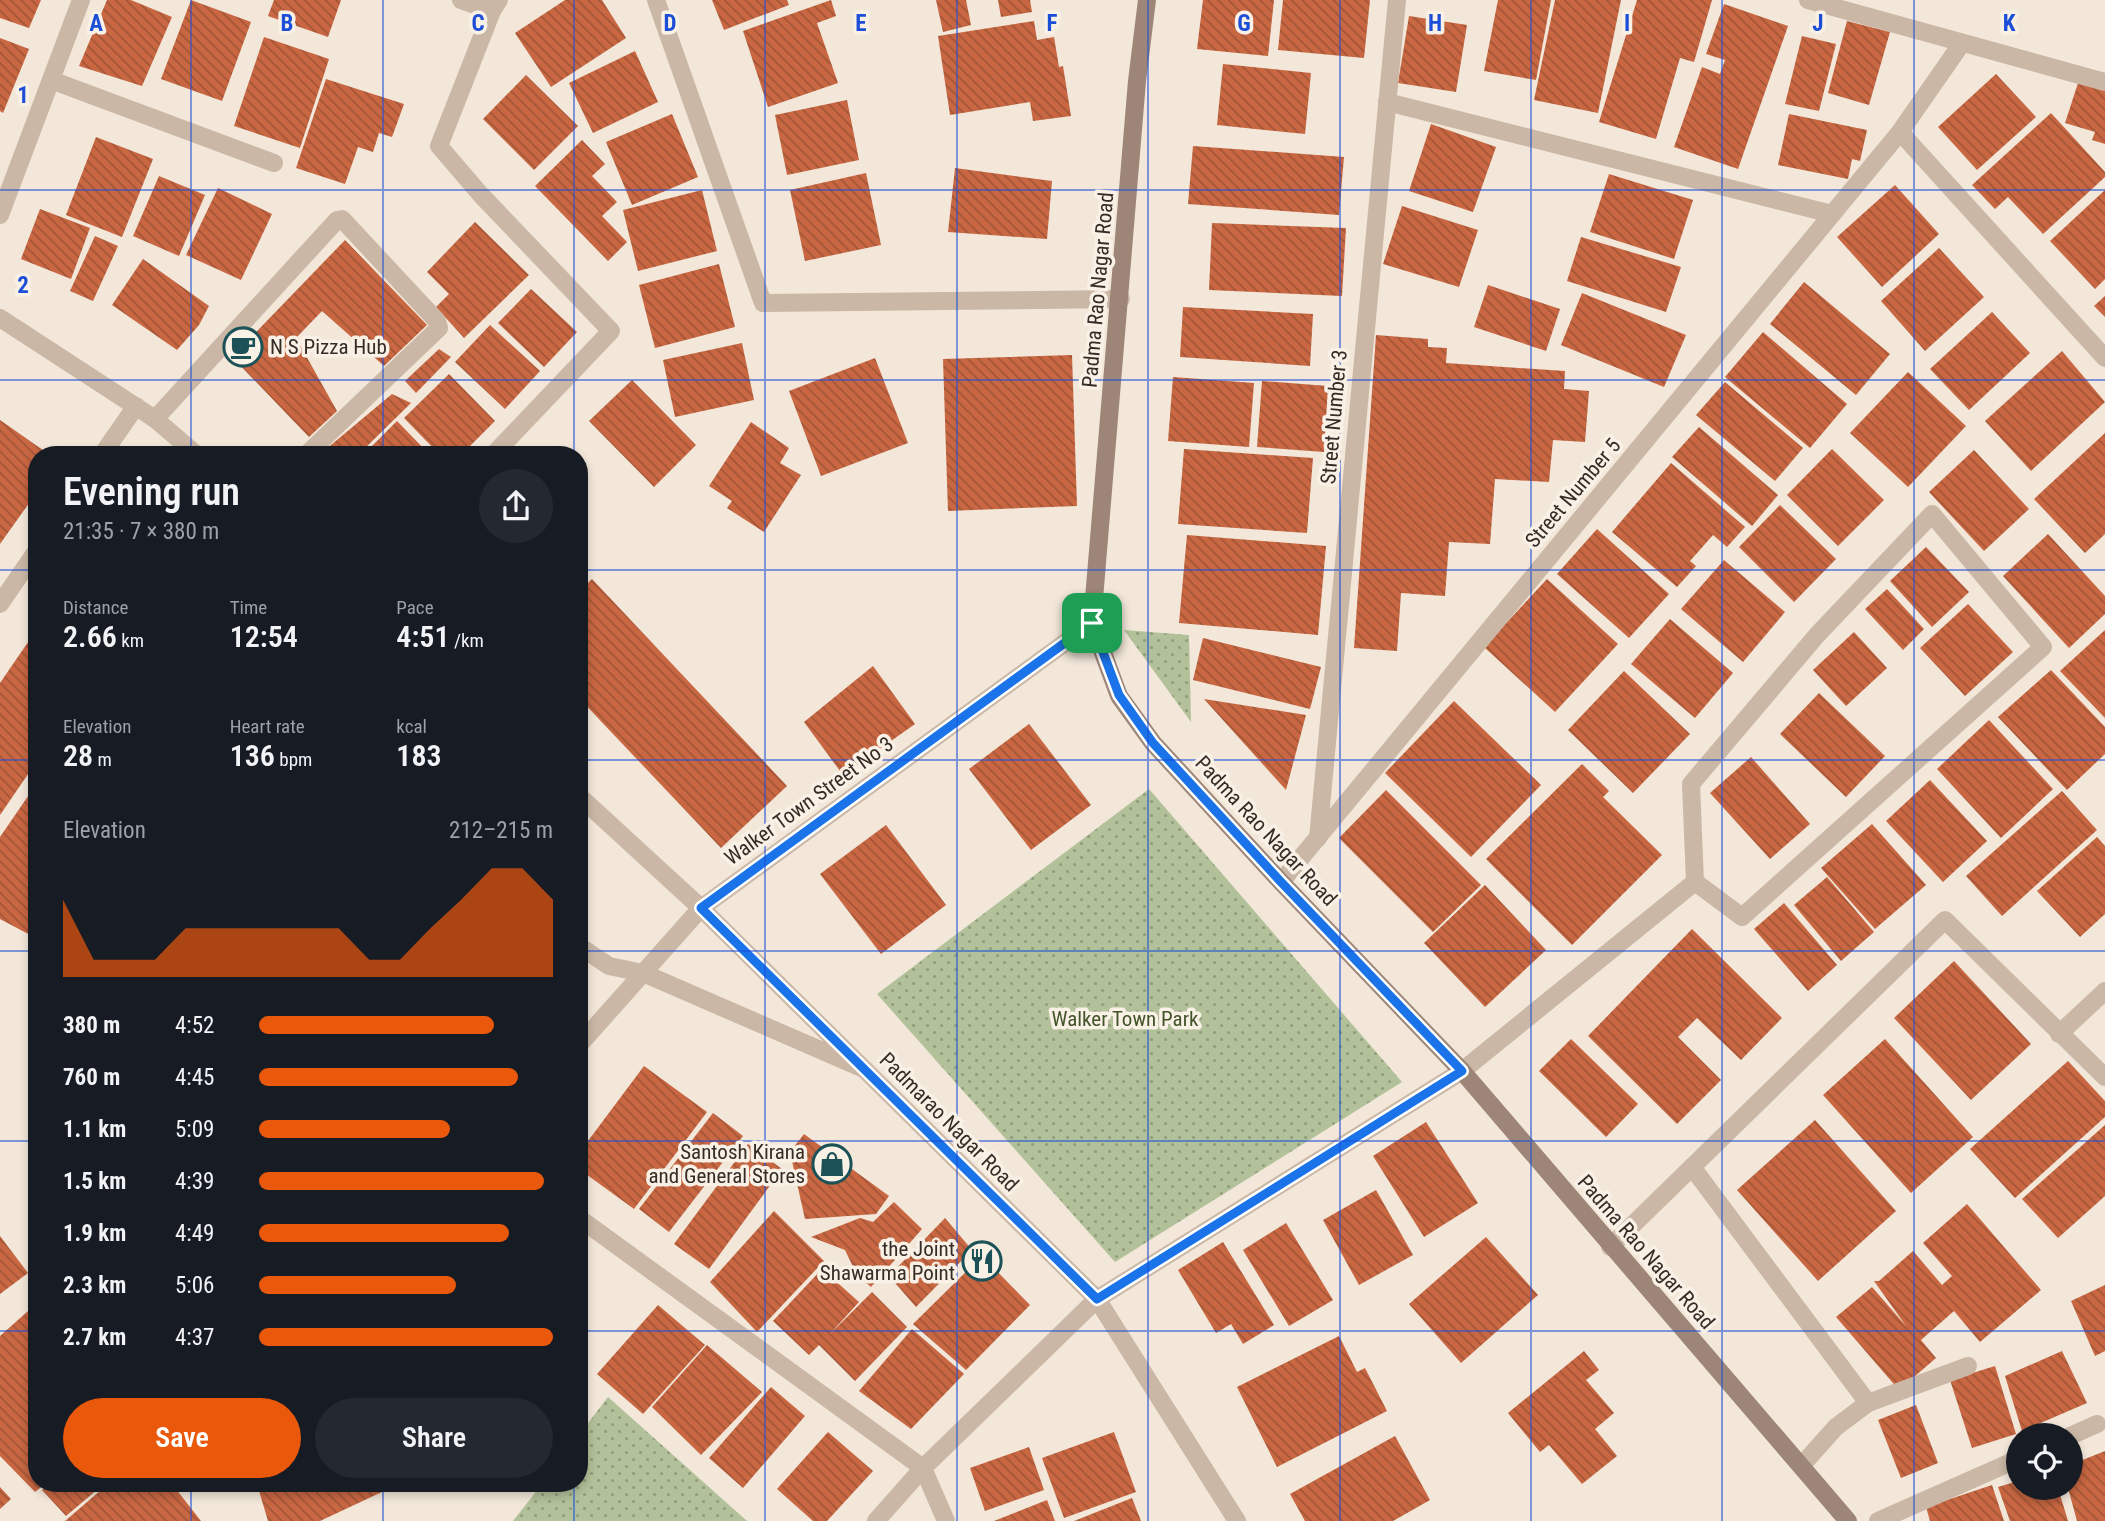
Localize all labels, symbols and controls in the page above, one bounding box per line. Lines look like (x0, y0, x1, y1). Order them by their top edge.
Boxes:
text: A (89, 10, 103, 37)
text: B (281, 10, 293, 37)
text: C (471, 10, 485, 37)
text: D (664, 10, 677, 37)
text: E (855, 10, 867, 37)
text: F (1047, 10, 1058, 37)
text: G (1237, 10, 1251, 37)
text: H (1428, 10, 1442, 37)
text: I (1624, 10, 1630, 37)
text: J (1812, 10, 1824, 37)
text: K (2003, 10, 2016, 37)
text: 1 (17, 82, 29, 109)
street label: Padma Rao Nagar Road (1077, 191, 1119, 389)
text: 2 (17, 272, 29, 299)
cafe icon: N S Pizza Hub (222, 326, 264, 368)
place label: N S Pizza Hub (270, 335, 387, 359)
street label: Street Number 3 (1316, 349, 1352, 485)
street label: Street Number 5 (1520, 434, 1626, 552)
button: share (479, 469, 553, 543)
text: Evening run (63, 470, 240, 514)
text: 21:35 · 7 × 380 m (63, 518, 219, 545)
pin (1062, 593, 1122, 653)
text: Distance (63, 596, 128, 619)
text: Time (230, 596, 267, 619)
text: Pace (396, 596, 434, 619)
icon: arrive (1073, 604, 1111, 642)
text: 2.66 (63, 619, 117, 654)
text: 12:54 (230, 619, 298, 654)
text: 4:51 (396, 619, 450, 654)
text: km (117, 629, 144, 652)
text: /km (450, 629, 484, 652)
text: Elevation (63, 715, 131, 738)
text: Heart rate (230, 715, 305, 738)
text: kcal (396, 715, 427, 738)
street label: Walker Town Street No 3 (720, 732, 898, 870)
text: 28 (63, 738, 93, 773)
text: 136 (230, 738, 275, 773)
text: 183 (396, 738, 442, 773)
text: m (93, 748, 112, 771)
text: bpm (275, 748, 312, 771)
street label: Padma Rao Nagar Road (1190, 751, 1342, 911)
text: Elevation (63, 817, 146, 844)
text: 212–215 m (449, 817, 553, 844)
park label: Walker Town Park (1052, 1007, 1199, 1031)
text: 380 m (63, 1012, 120, 1039)
text: 4:52 (175, 1012, 214, 1039)
street label: Padmarao Nagar Road (875, 1048, 1023, 1196)
text: 760 m (63, 1064, 120, 1091)
text: 4:45 (175, 1064, 214, 1091)
text: 1.1 km (63, 1116, 126, 1143)
text: 5:09 (175, 1116, 214, 1143)
place label: Santosh Kirana and General Stores (649, 1140, 805, 1188)
shop icon: Santosh Kirana and General Stores (811, 1143, 853, 1185)
text: 1.5 km (63, 1168, 126, 1195)
text: 4:39 (175, 1168, 214, 1195)
street label: Padma Rao Nagar Road (1573, 1170, 1719, 1334)
text: 1.9 km (63, 1220, 126, 1247)
text: 4:49 (175, 1220, 214, 1247)
place label: the Joint Shawarma Point (820, 1237, 955, 1285)
restaurant icon: the Joint Shawarma Point (961, 1240, 1003, 1282)
text: 2.3 km (63, 1272, 126, 1299)
text: 5:06 (175, 1272, 214, 1299)
text: 2.7 km (63, 1324, 126, 1351)
text: 4:37 (175, 1324, 214, 1351)
button: Save (63, 1398, 301, 1478)
button: Share (315, 1398, 553, 1478)
map controls (2006, 1423, 2083, 1500)
button: locate (2006, 1423, 2083, 1500)

